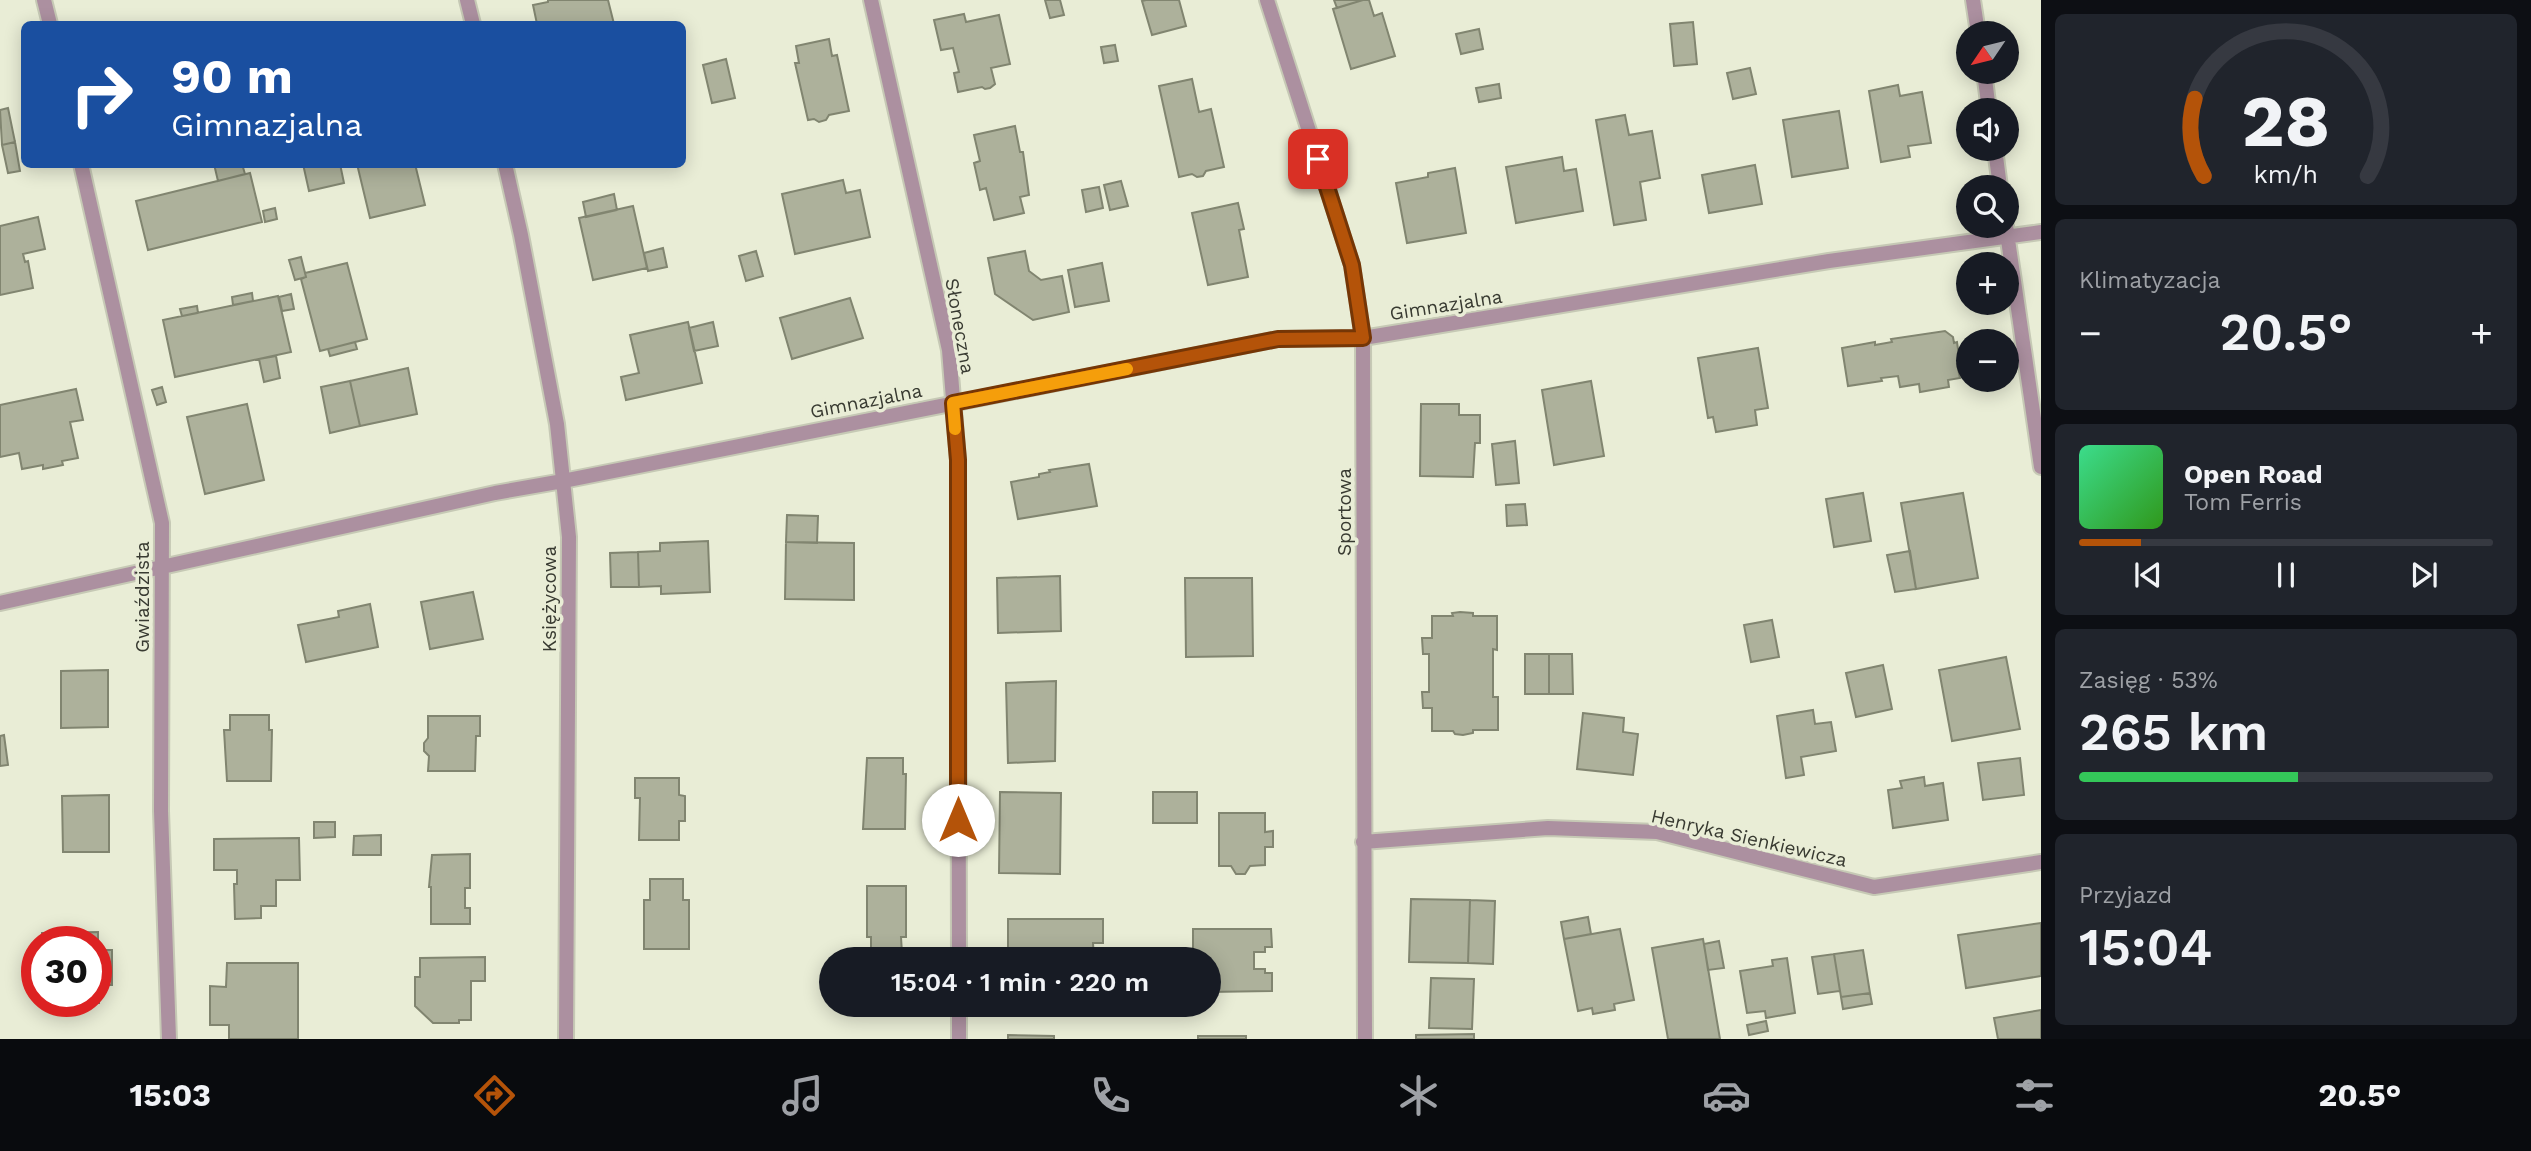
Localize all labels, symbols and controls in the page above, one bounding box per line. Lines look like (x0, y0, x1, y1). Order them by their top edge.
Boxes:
north arrow (1956, 21, 2020, 84)
map controls (1956, 21, 2019, 392)
text: 90 m (171, 47, 293, 105)
icon: right (56, 49, 147, 140)
text: 28 (2241, 78, 2331, 164)
button: sound (1956, 98, 2019, 161)
text: Gimnazjalna (171, 106, 363, 144)
pin (1288, 129, 1348, 189)
icon: arrive (1299, 140, 1337, 178)
text: km/h (2254, 159, 2318, 188)
button: search (1956, 175, 2019, 238)
button: + (1956, 252, 2019, 315)
text: Klimatyzacja (2079, 267, 2221, 294)
street label: Słoneczna (940, 276, 980, 376)
street label: Gimnazjalna (1388, 285, 1504, 325)
text: 20.5° (2220, 302, 2352, 363)
text: − (2079, 311, 2102, 355)
text: + (2470, 311, 2493, 355)
button: − (1956, 329, 2019, 392)
street label: Gimnazjalna (808, 379, 924, 423)
text: Open Road (2184, 459, 2322, 489)
street label: Sportowa (1333, 468, 1356, 556)
text: Tom Ferris (2184, 489, 2302, 516)
street label: Gwiaździsta (131, 541, 154, 653)
street label: Księżycowa (538, 546, 561, 652)
icon: previous (2129, 556, 2167, 594)
icon: pause (2267, 556, 2305, 594)
icon: next (2405, 556, 2443, 594)
text: Zasięg · 53% (2079, 667, 2218, 694)
text: 265 km (2079, 702, 2268, 763)
position arrow (921, 783, 995, 857)
street label: Henryka Sienkiewicza (1649, 804, 1849, 872)
text: Przyjazd (2079, 882, 2172, 909)
text: 15:04 (2079, 917, 2212, 978)
speed limit sign: 30 (21, 926, 112, 1017)
text: 15:04 · 1 min · 220 m (891, 967, 1149, 997)
icon: directions (470, 1071, 519, 1120)
icon: music (778, 1071, 827, 1120)
icon: phone (1086, 1071, 1135, 1120)
icon: climate (1394, 1071, 1443, 1120)
icon: car (1702, 1071, 1751, 1120)
icon: filters (2010, 1071, 2059, 1120)
text: 15:03 (130, 1076, 211, 1114)
text: 20.5° (2318, 1076, 2401, 1114)

